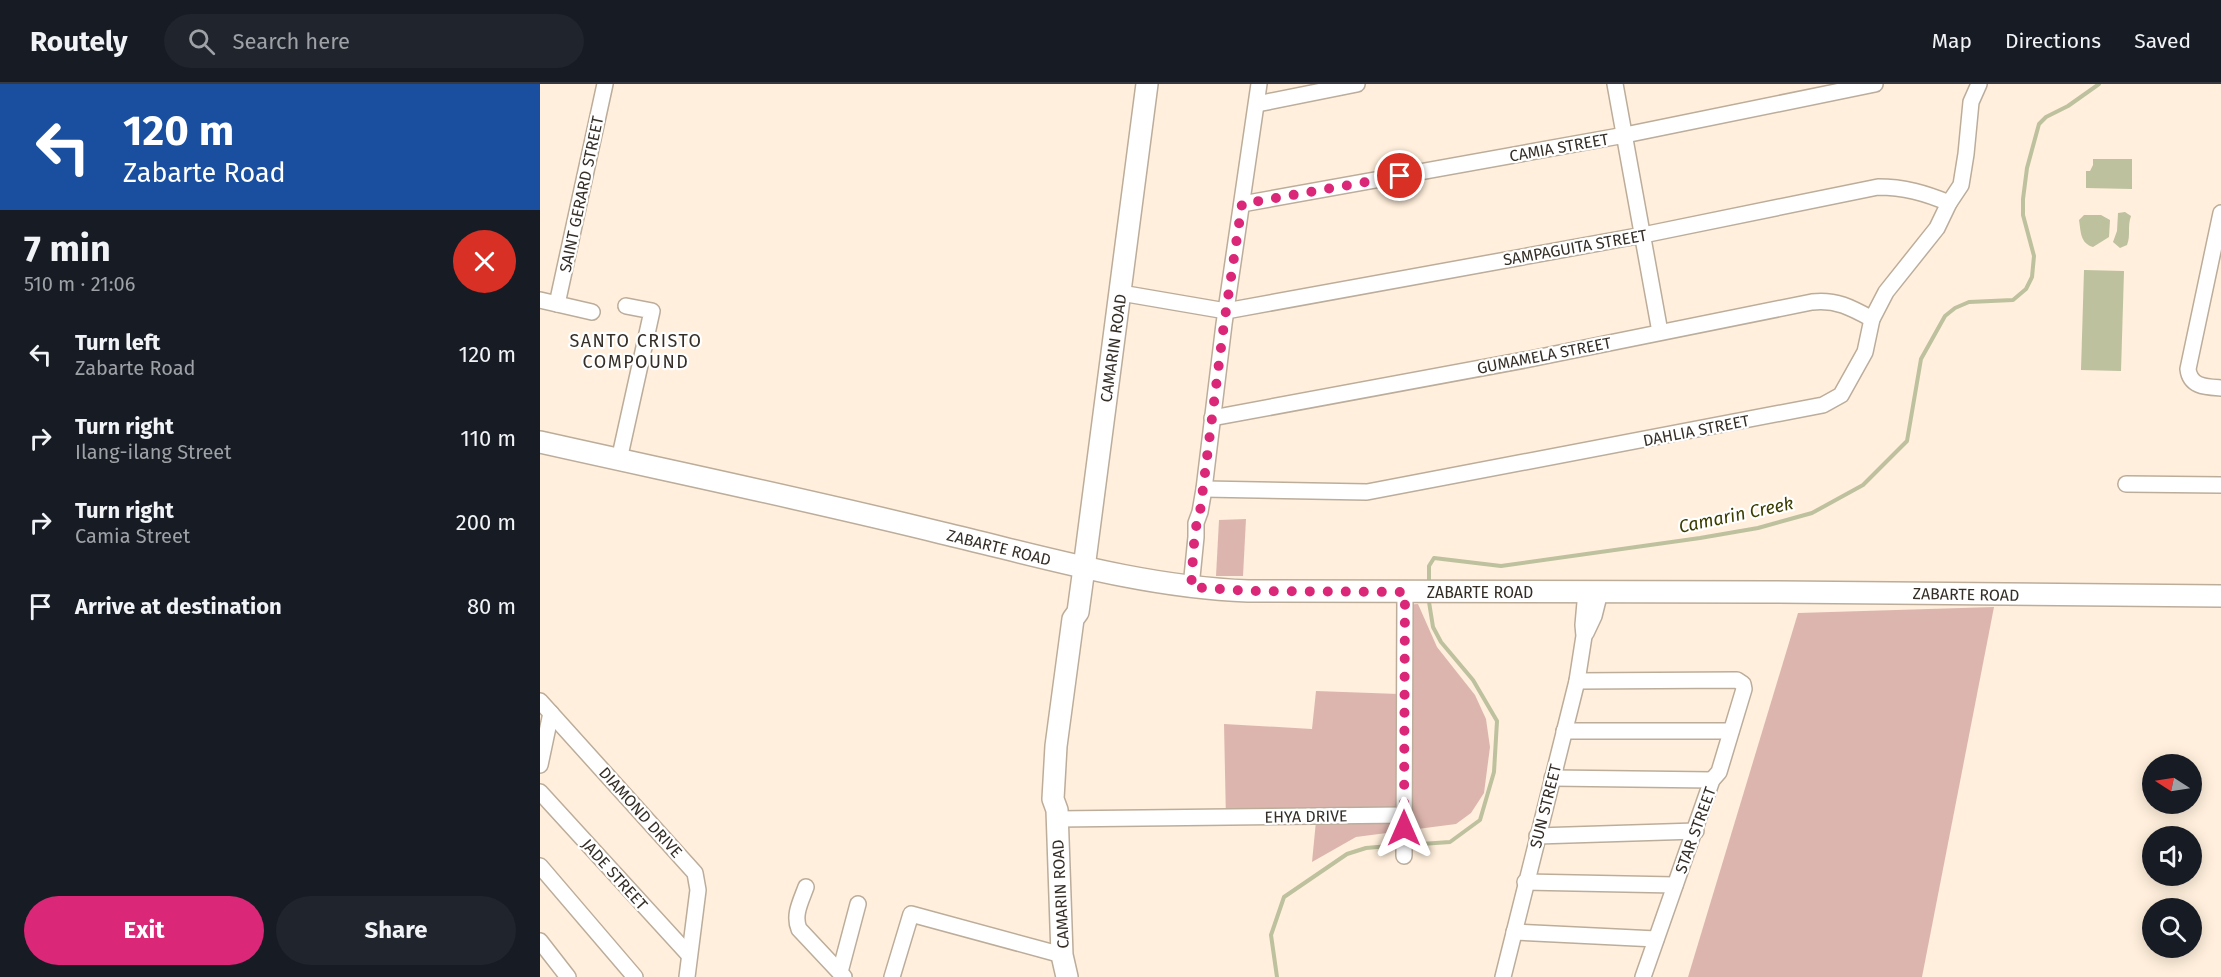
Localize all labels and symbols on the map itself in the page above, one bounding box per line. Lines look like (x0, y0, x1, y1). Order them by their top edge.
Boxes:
street label: SAINT GERARD STREET (556, 113, 608, 274)
street label: CAMIA STREET (1508, 129, 1611, 166)
pin (1374, 150, 1425, 201)
street label: SAMPAGUITA STREET (1502, 225, 1649, 269)
street label: CAMARIN ROAD (1096, 293, 1131, 403)
district label: SANTO CRISTO COMPOUND (569, 330, 703, 373)
street label: GUMAMELA STREET (1475, 333, 1614, 378)
street label: DAHLIA STREET (1641, 411, 1752, 450)
water label: Camarin Creek (1677, 492, 1796, 538)
street label: ZABARTE ROAD (945, 525, 1053, 570)
street label: ZABARTE ROAD (1427, 583, 1533, 602)
street label: ZABARTE ROAD (1912, 584, 2020, 605)
north arrow (2142, 754, 2202, 814)
street label: SUN STREET (1526, 761, 1565, 850)
street label: DIAMOND DRIVE (595, 763, 686, 861)
street label: STAR STREET (1671, 784, 1720, 876)
position arrow (1372, 796, 1436, 860)
street label: EHYA DRIVE (1264, 806, 1348, 827)
street label: JADE STREET (578, 835, 652, 914)
street label: CAMARIN ROAD (1048, 839, 1073, 949)

